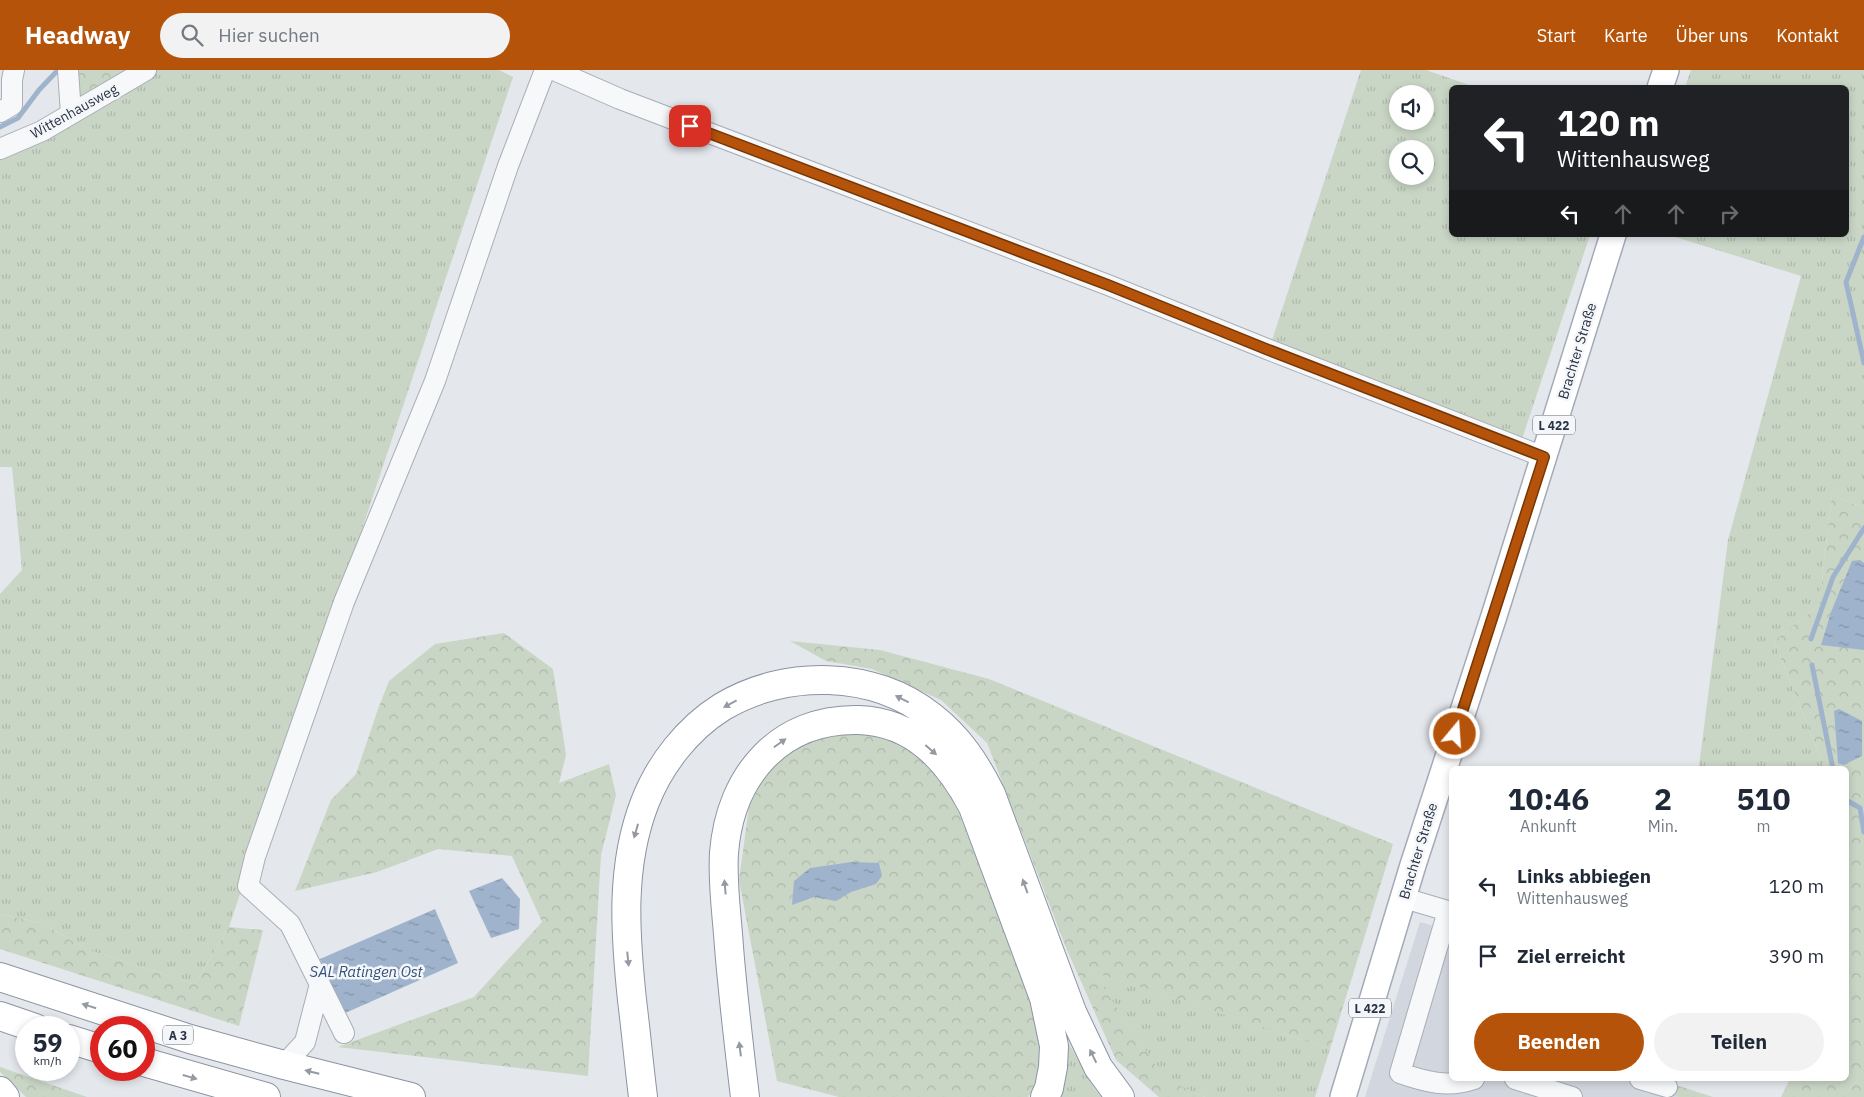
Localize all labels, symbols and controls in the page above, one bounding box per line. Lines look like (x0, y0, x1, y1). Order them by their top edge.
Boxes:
search box (160, 13, 510, 58)
text: Headway (25, 19, 130, 51)
icon: search (178, 21, 206, 49)
text: Hier suchen (218, 23, 320, 47)
text: Start (1537, 24, 1576, 47)
text: Karte (1604, 24, 1648, 47)
text: Über uns (1676, 24, 1748, 47)
text: Kontakt (1776, 24, 1839, 47)
street label: Wittenhausweg (27, 79, 121, 142)
map controls (1389, 85, 1434, 185)
button: sound (1389, 85, 1434, 130)
text: 120 m (1557, 100, 1660, 146)
pin (669, 105, 711, 147)
icon: left (1474, 105, 1539, 170)
icon: arrive (676, 112, 704, 140)
button: search (1389, 140, 1434, 185)
text: Wittenhausweg (1557, 144, 1710, 173)
icon: left (1556, 200, 1584, 228)
icon: ahead (1609, 200, 1637, 228)
icon: ahead (1662, 200, 1690, 228)
icon: right (1715, 200, 1743, 228)
street label: Brachter Straße (1554, 300, 1600, 401)
road number: L 422 (1533, 416, 1575, 434)
one-way arrow (895, 695, 909, 703)
one-way arrow (722, 700, 737, 708)
position arrow (1428, 707, 1480, 759)
one-way arrow (774, 738, 787, 748)
one-way arrow (924, 744, 937, 755)
text: 10:46 (1507, 779, 1589, 818)
text: 2 (1654, 779, 1672, 818)
text: 510 (1737, 779, 1791, 818)
street label: Brachter Straße (1395, 800, 1441, 901)
text: Ankunft (1520, 816, 1577, 836)
text: Min. (1648, 816, 1678, 836)
text: m (1757, 816, 1771, 836)
one-way arrow (632, 823, 640, 838)
text: Links abbiegen (1517, 864, 1651, 888)
icon: left (1474, 872, 1502, 900)
text: 120 m (1769, 874, 1824, 898)
one-way arrow (1021, 878, 1029, 893)
one-way arrow (720, 879, 728, 895)
text: Wittenhausweg (1517, 888, 1628, 908)
icon: arrive (1474, 942, 1502, 970)
text: Ziel erreicht (1517, 944, 1625, 968)
text: 390 m (1769, 944, 1824, 968)
one-way arrow (624, 951, 632, 967)
water label: SAL Ratingen Ost (310, 962, 424, 981)
road number: L 422 (1349, 998, 1391, 1018)
one-way arrow (82, 1002, 97, 1010)
button: Beenden (1474, 1013, 1644, 1071)
button: Teilen (1654, 1013, 1824, 1071)
speed limit sign: 60 (90, 1016, 155, 1081)
text: 59 (32, 1026, 63, 1059)
road number: A 3 (163, 1026, 193, 1044)
one-way arrow (736, 1040, 744, 1056)
one-way arrow (1089, 1049, 1097, 1064)
text: km/h (33, 1053, 62, 1068)
one-way arrow (305, 1068, 320, 1076)
one-way arrow (183, 1073, 198, 1081)

